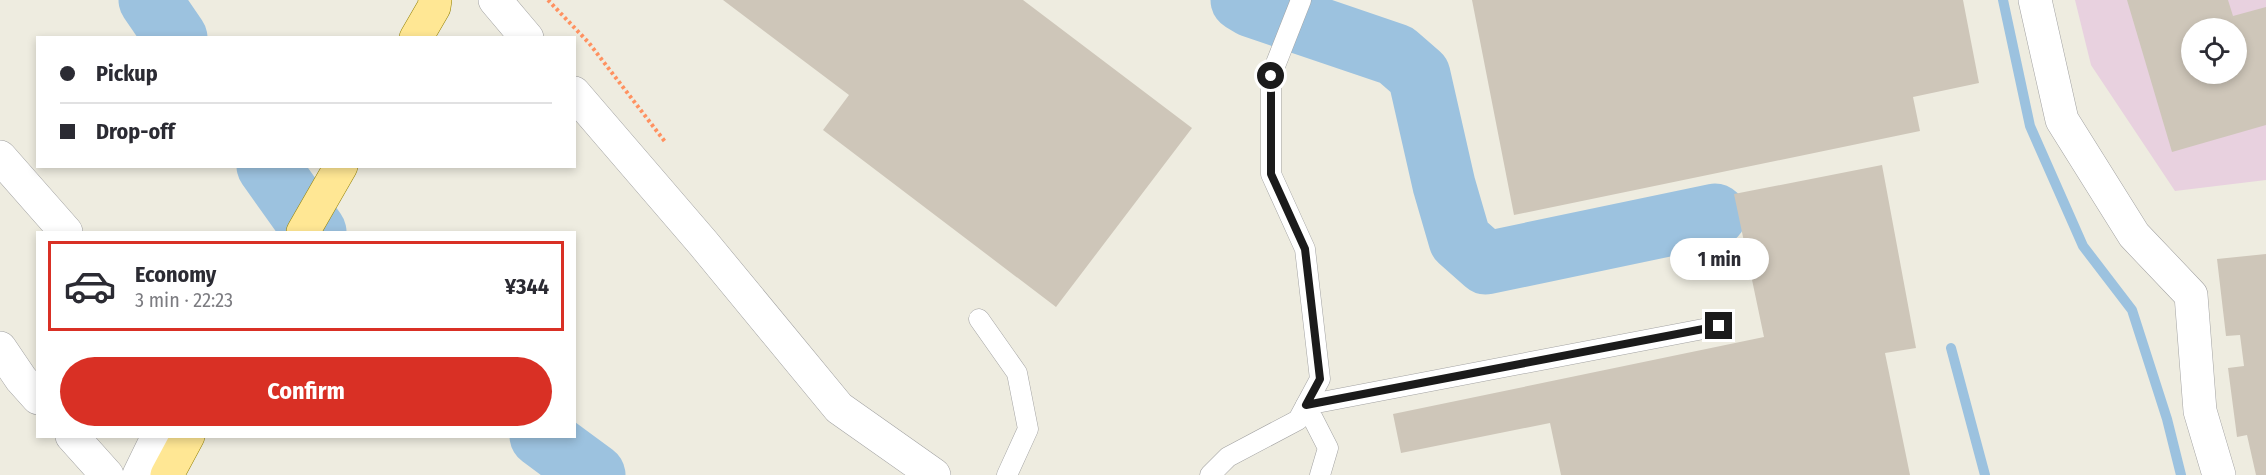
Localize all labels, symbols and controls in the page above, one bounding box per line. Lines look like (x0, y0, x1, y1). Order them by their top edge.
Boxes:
map controls (2181, 18, 2247, 84)
button: locate (2181, 18, 2247, 84)
text: Pickup (96, 60, 158, 87)
route start (1257, 62, 1284, 89)
text: Drop-off (96, 118, 175, 145)
callout: 1 min (1670, 239, 1768, 281)
text: 1 min (1698, 247, 1741, 271)
icon: car (63, 259, 117, 313)
text: Economy (135, 261, 216, 288)
text: ¥344 (505, 273, 549, 300)
text: 3 min · 22:23 (135, 288, 233, 312)
route end (1705, 312, 1732, 339)
button: Confirm (60, 357, 552, 426)

